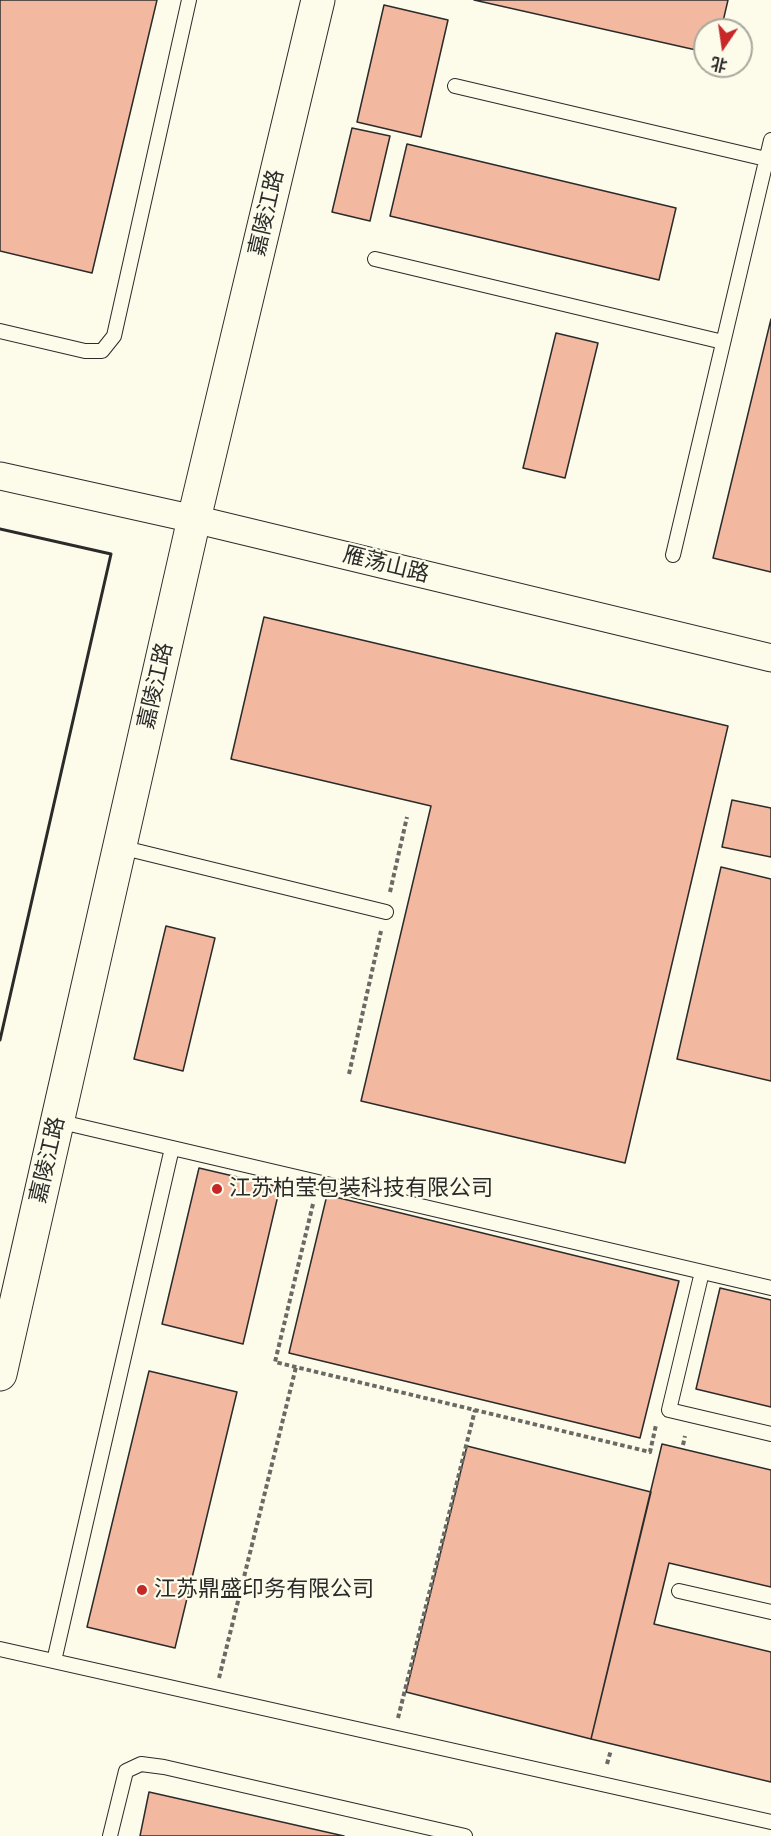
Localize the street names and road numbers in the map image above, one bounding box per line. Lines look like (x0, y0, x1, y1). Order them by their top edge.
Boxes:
street label: 嘉陵江路 (244, 167, 290, 259)
street label: 雁荡山路 (340, 542, 432, 588)
street label: 嘉陵江路 (133, 640, 179, 732)
street label: 嘉陵江路 (25, 1114, 71, 1206)

